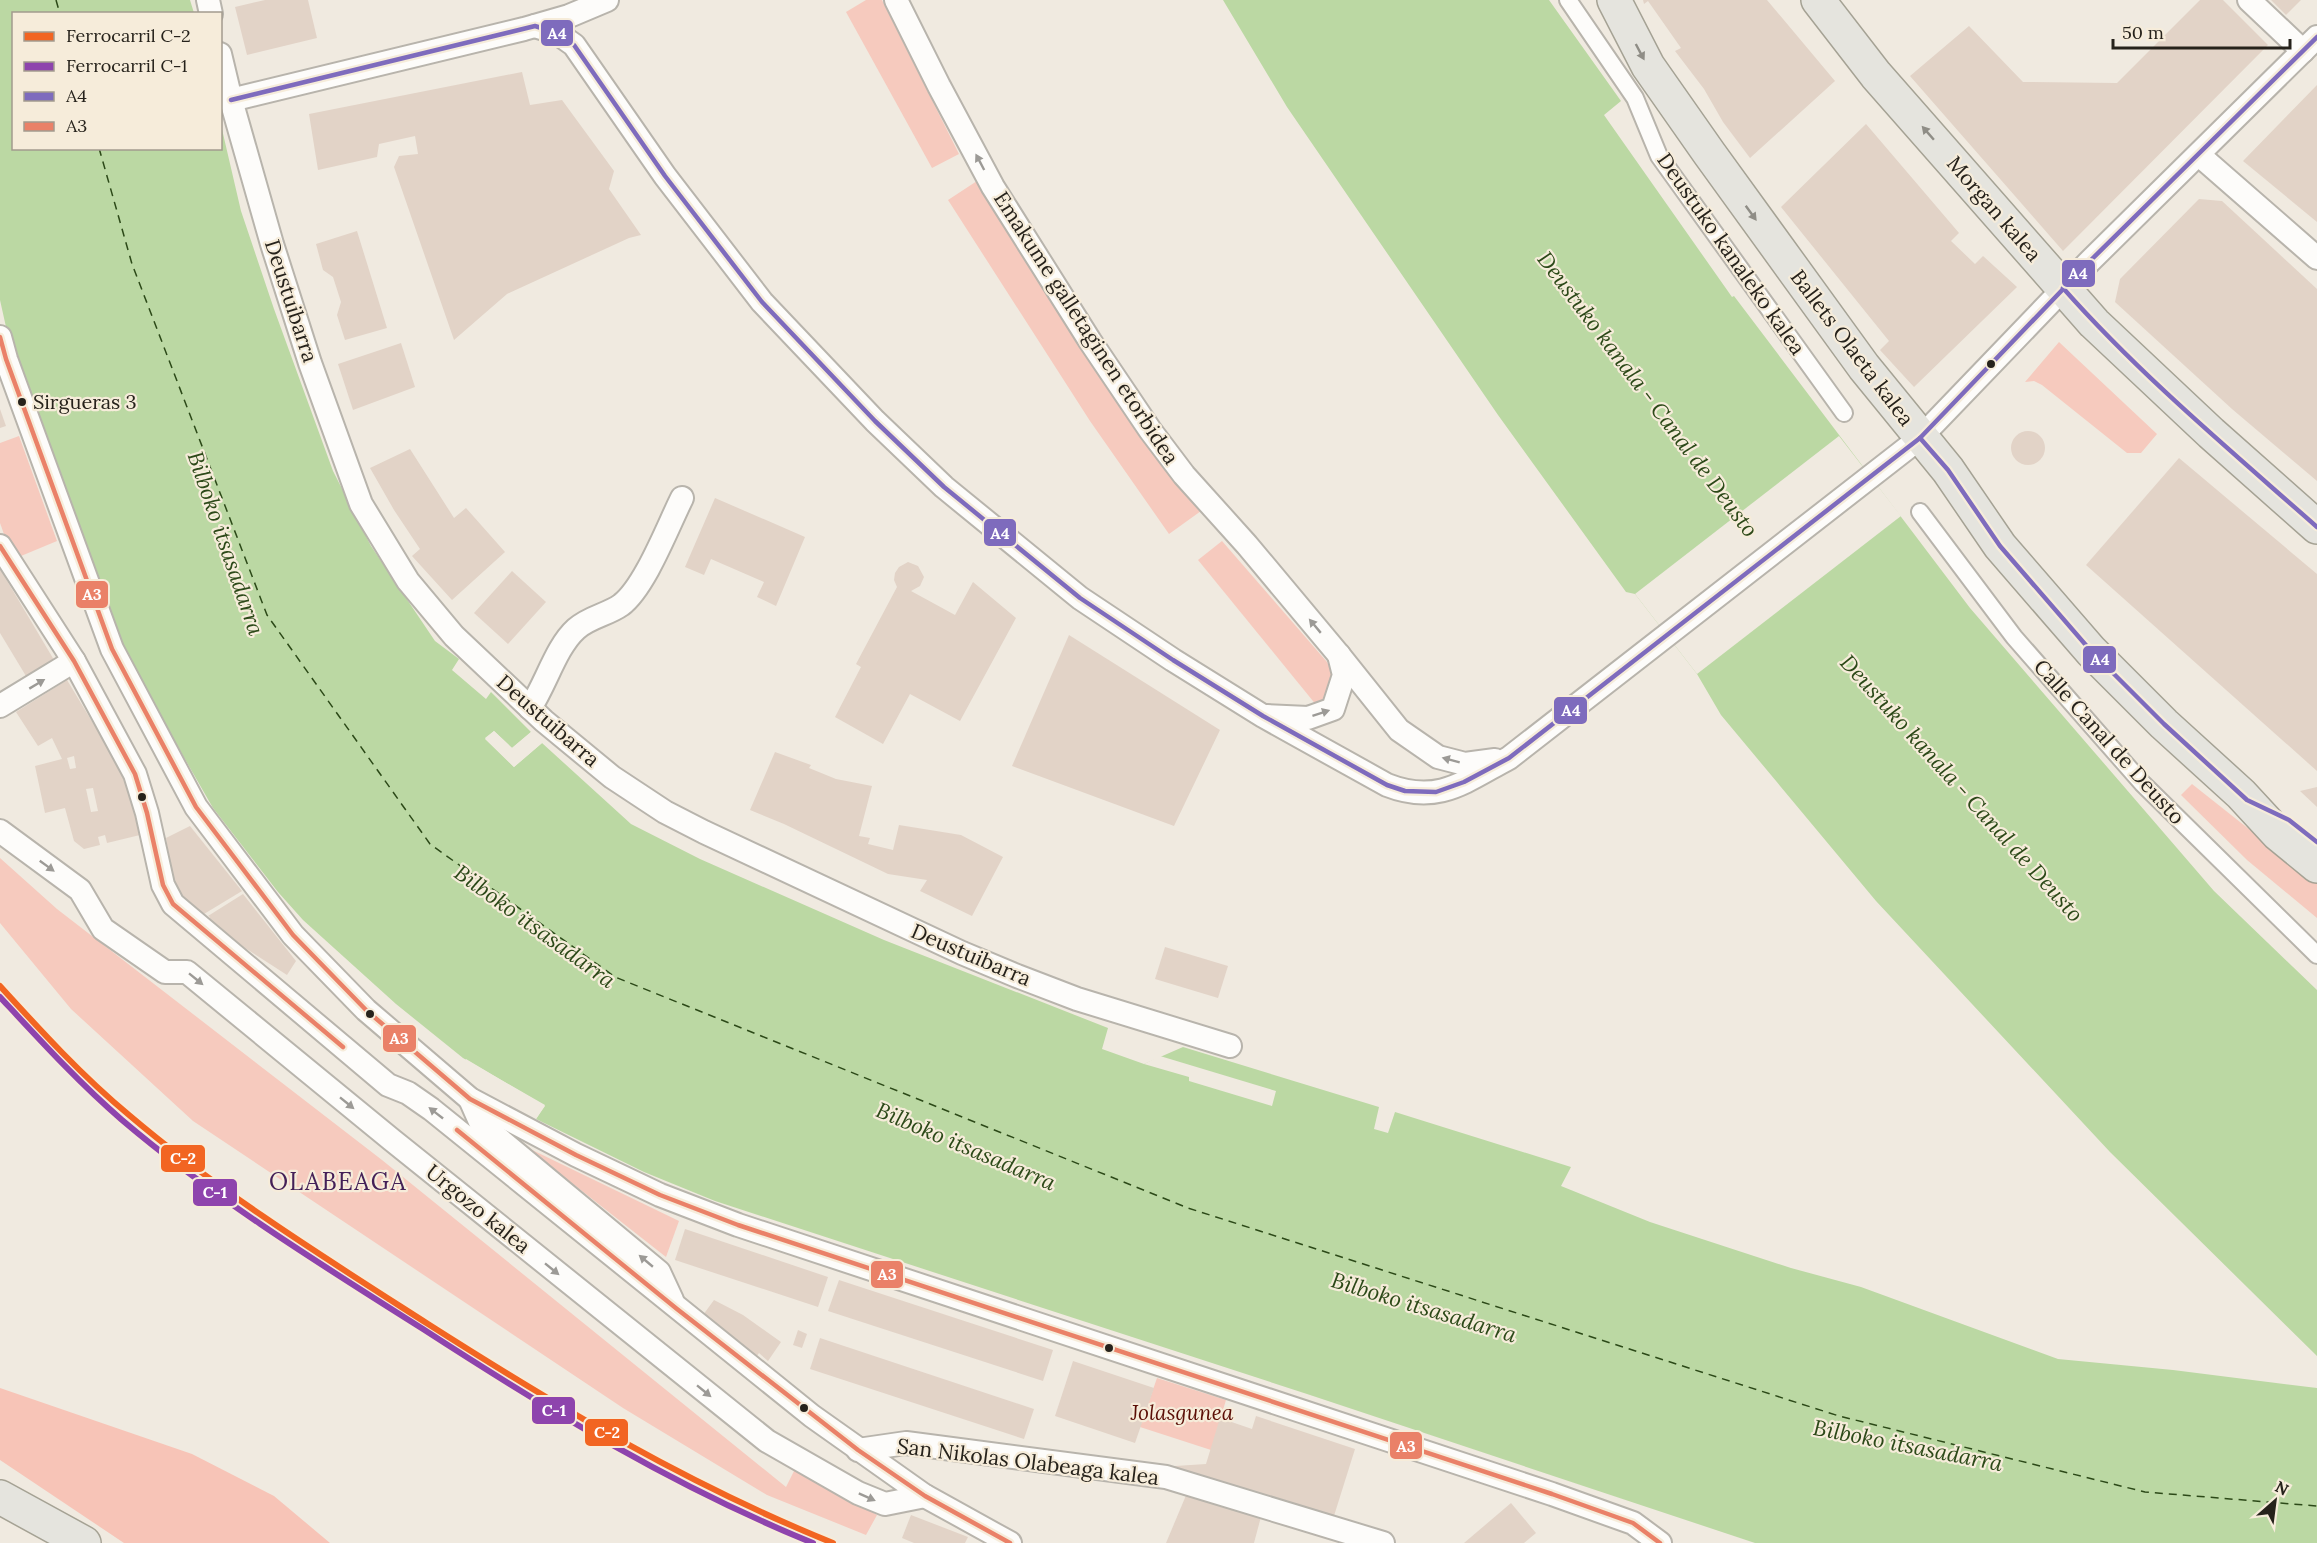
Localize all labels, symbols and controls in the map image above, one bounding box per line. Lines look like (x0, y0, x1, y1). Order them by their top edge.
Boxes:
legend (12, 12, 222, 150)
scale bar (2113, 12, 2290, 50)
line badge: A4 (540, 19, 574, 47)
text: 50 m (2122, 21, 2164, 44)
text: A4 (547, 23, 567, 43)
text: Ferrocarril C-2 (66, 24, 191, 47)
one-way arrow (1635, 44, 1645, 61)
text: Ferrocarril C-1 (66, 54, 188, 77)
text: A4 (65, 84, 87, 107)
text: A3 (65, 114, 87, 137)
one-way arrow (1922, 126, 1935, 141)
street label: Deustuko kanaleko kalea (1651, 147, 1812, 360)
street label: Morgan kalea (1941, 150, 2048, 267)
one-way arrow (975, 154, 985, 171)
street label: Emakume galletaginen etorbidea (988, 186, 1185, 469)
one-way arrow (1745, 204, 1757, 220)
street label: Deustuibarra (259, 236, 324, 366)
water label: Deustuko kanala - Canal de Deusto (1531, 246, 1765, 542)
line badge: A4 (2061, 259, 2096, 288)
text: A4 (2068, 263, 2088, 283)
street label: Ballets Olaeta kalea (1785, 264, 1920, 431)
unlabelled marker (1985, 358, 1997, 370)
place label: Sirgueras 3 (33, 389, 137, 414)
marker: Sirgueras 3 (16, 396, 28, 408)
water label: Bilboko itsasadarra (181, 448, 271, 639)
line badge: A4 (983, 518, 1017, 547)
text: A4 (990, 523, 1010, 543)
line badge: A3 (75, 580, 109, 609)
text: A3 (82, 584, 102, 604)
one-way arrow (1308, 618, 1321, 634)
line badge: A4 (2082, 645, 2117, 674)
water label: Deustuko kanala - Canal de Deusto (1834, 648, 2090, 928)
text: A4 (2090, 649, 2110, 669)
street label: Calle Canal de Deusto (2028, 653, 2191, 830)
street label: Deustuibarra (491, 669, 606, 773)
one-way arrow (29, 678, 45, 689)
line badge: A4 (1553, 696, 1588, 725)
text: A4 (1561, 700, 1581, 720)
one-way arrow (1312, 708, 1330, 717)
one-way arrow (1442, 755, 1460, 764)
unlabelled marker (136, 791, 148, 803)
water label: Bilboko itsasadarra (449, 858, 622, 994)
one-way arrow (39, 860, 55, 872)
street label: Deustuibarra (907, 917, 1035, 992)
one-way arrow (188, 973, 204, 986)
unlabelled marker (364, 1008, 376, 1020)
line badge: A3 (382, 1024, 417, 1053)
text: A3 (389, 1028, 409, 1048)
one-way arrow (339, 1096, 354, 1109)
water label: Bilboko itsasadarra (872, 1096, 1061, 1197)
one-way arrow (428, 1107, 444, 1120)
line badge: C-2 (160, 1144, 206, 1173)
text: C-2 (170, 1148, 196, 1168)
street label: Urgozo kalea (420, 1158, 536, 1259)
district label: OLABEAGA (269, 1166, 407, 1197)
line badge: C-1 (192, 1178, 238, 1207)
text: C-1 (203, 1182, 227, 1202)
one-way arrow (638, 1254, 654, 1267)
line badge: A3 (870, 1260, 904, 1289)
one-way arrow (544, 1262, 560, 1275)
text: A3 (877, 1264, 897, 1284)
water label: Bilboko itsasadarra (1328, 1265, 1521, 1349)
unlabelled marker (1103, 1342, 1115, 1354)
one-way arrow (696, 1384, 712, 1397)
line badge: C-1 (531, 1396, 576, 1425)
park label: Jolasgunea (1130, 1399, 1234, 1426)
text: C-1 (542, 1400, 566, 1420)
unlabelled marker (798, 1402, 810, 1414)
water label: Bilboko itsasadarra (1811, 1413, 2006, 1477)
line badge: C-2 (584, 1418, 629, 1447)
text: C-2 (594, 1422, 620, 1442)
line badge: A3 (1389, 1431, 1423, 1460)
street label: San Nikolas Olabeaga kalea (896, 1432, 1161, 1491)
text: A3 (1396, 1436, 1416, 1456)
north arrow (2245, 1471, 2305, 1531)
text: N (2272, 1476, 2292, 1499)
one-way arrow (858, 1492, 876, 1502)

